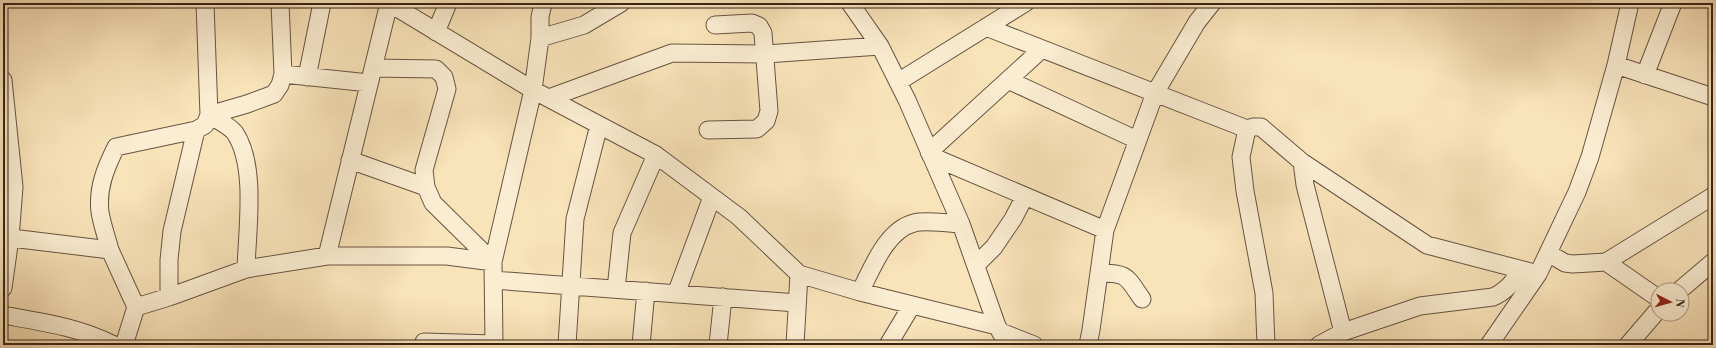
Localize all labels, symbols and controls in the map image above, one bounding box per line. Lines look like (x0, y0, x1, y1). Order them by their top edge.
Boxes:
north arrow (1650, 282, 1690, 322)
text: N (1672, 298, 1686, 308)

